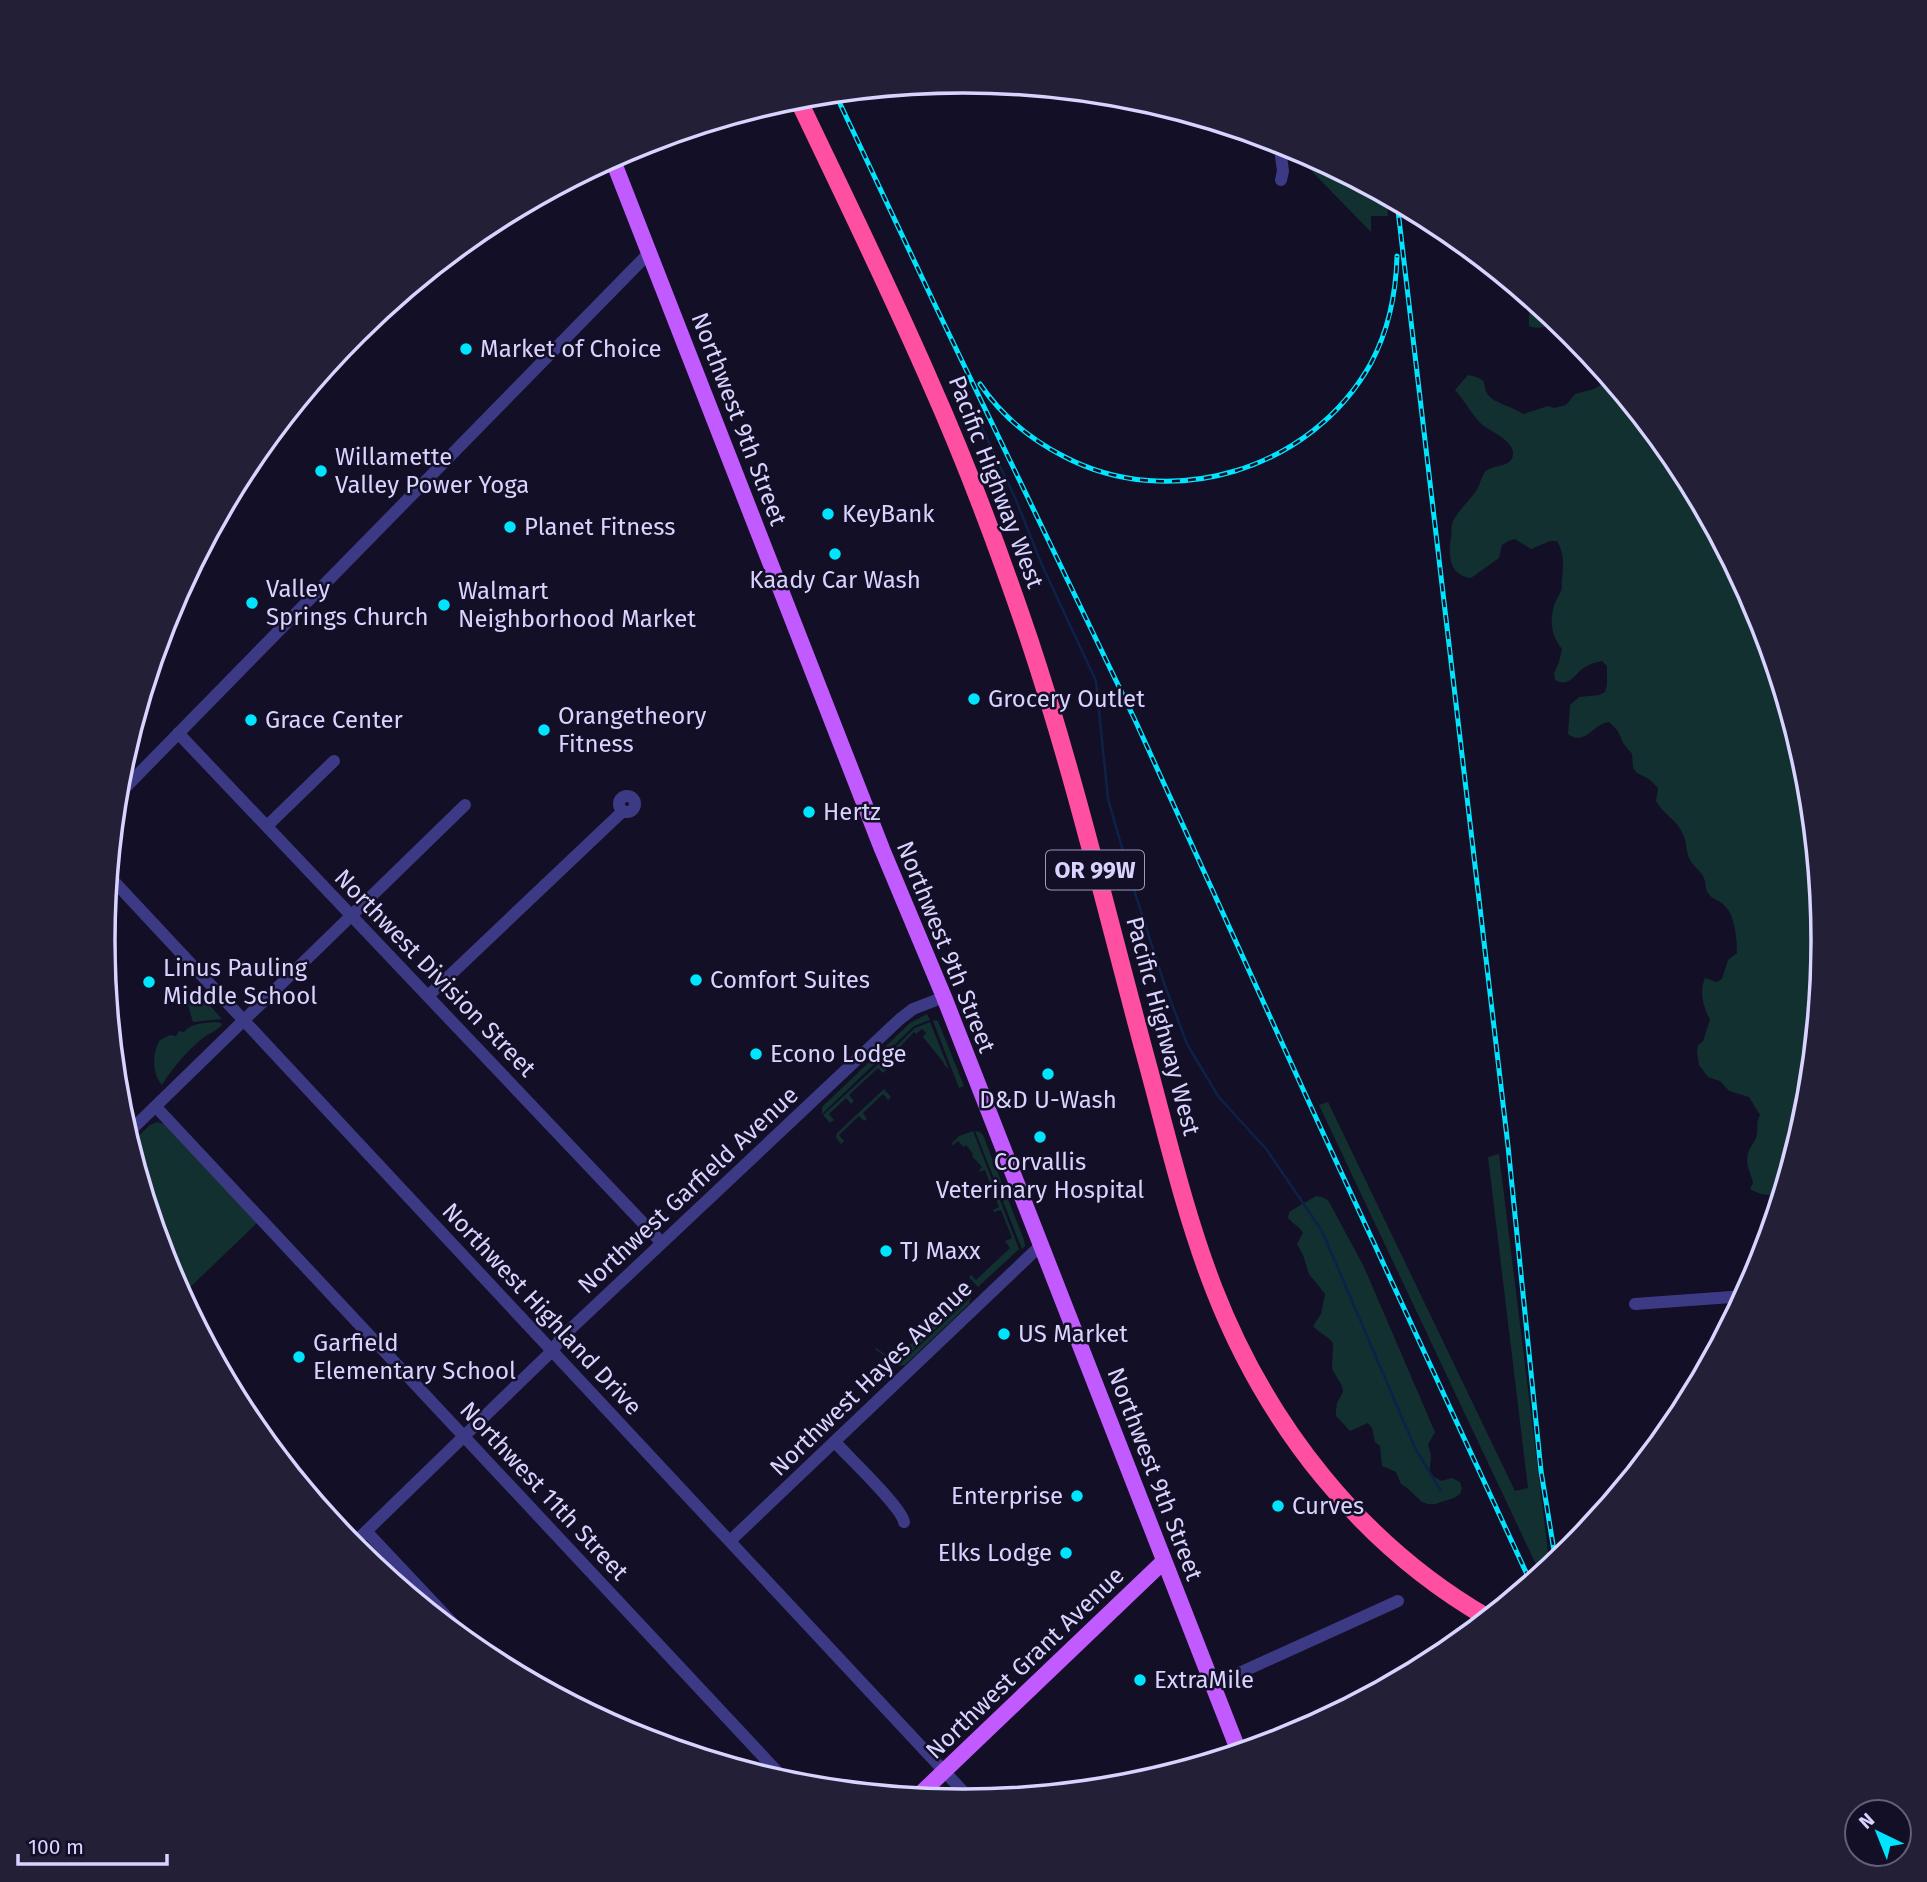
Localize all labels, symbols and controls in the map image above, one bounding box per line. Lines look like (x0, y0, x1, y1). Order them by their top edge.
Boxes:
street label: Northwest 9th Street (685, 309, 793, 530)
place label: Market of Choice (480, 335, 662, 363)
marker: Market of Choice (458, 341, 474, 357)
street label: Pacific Highway West (943, 372, 1050, 593)
place label: Willamette Valley Power Yoga (335, 443, 529, 499)
marker: Willamette Valley Power Yoga (313, 463, 329, 479)
place label: KeyBank (842, 500, 935, 528)
marker: KeyBank (820, 506, 836, 522)
place label: Planet Fitness (524, 513, 676, 541)
marker: Planet Fitness (502, 519, 518, 535)
marker: Kaady Car Wash (827, 546, 843, 562)
place label: Kaady Car Wash (749, 566, 921, 594)
place label: Valley Springs Church (266, 575, 429, 631)
place label: Walmart Neighborhood Market (458, 577, 696, 633)
marker: Valley Springs Church (244, 595, 260, 611)
marker: Walmart Neighborhood Market (436, 597, 452, 613)
place label: Grocery Outlet (988, 685, 1145, 713)
marker: Grocery Outlet (966, 691, 982, 707)
place label: Orangetheory Fitness (558, 702, 706, 758)
place label: Grace Center (265, 706, 404, 734)
marker: Grace Center (243, 712, 259, 728)
marker: Orangetheory Fitness (536, 722, 552, 738)
place label: Hertz (823, 798, 881, 826)
marker: Hertz (801, 804, 817, 820)
street label: Northwest 9th Street (891, 837, 1001, 1057)
road number: OR 99W (1046, 850, 1144, 890)
street label: Northwest Division Street (329, 864, 542, 1083)
street label: Pacific Highway West (1120, 913, 1206, 1139)
place label: Linus Pauling Middle School (163, 954, 317, 1010)
place label: Comfort Suites (710, 966, 870, 994)
marker: Comfort Suites (688, 972, 704, 988)
marker: Linus Pauling Middle School (141, 974, 157, 990)
place label: Econo Lodge (770, 1040, 907, 1068)
marker: Econo Lodge (748, 1046, 764, 1062)
marker: D&D U-Wash (1040, 1066, 1056, 1082)
street label: Northwest Garfield Avenue (572, 1081, 804, 1299)
place label: D&D U-Wash (979, 1086, 1117, 1114)
marker: Corvallis Veterinary Hospital (1032, 1129, 1048, 1145)
place label: Corvallis Veterinary Hospital (936, 1148, 1144, 1204)
street label: Northwest Highland Drive (436, 1197, 648, 1421)
place label: TJ Maxx (900, 1237, 981, 1265)
marker: TJ Maxx (878, 1243, 894, 1259)
street label: Northwest Hayes Avenue (764, 1274, 978, 1482)
place label: US Market (1018, 1320, 1128, 1348)
marker: US Market (996, 1326, 1012, 1342)
place label: Garfield Elementary School (313, 1329, 516, 1385)
marker: Garfield Elementary School (291, 1349, 307, 1365)
street label: Northwest 9th Street (1101, 1364, 1209, 1585)
street label: Northwest 11th Street (454, 1396, 634, 1586)
place label: Enterprise (951, 1482, 1063, 1510)
marker: Enterprise (1069, 1488, 1085, 1504)
place label: Curves (1292, 1492, 1364, 1520)
marker: Curves (1270, 1498, 1286, 1514)
place label: Elks Lodge (938, 1539, 1052, 1567)
marker: Elks Lodge (1058, 1545, 1074, 1561)
street label: Northwest Grant Avenue (920, 1561, 1130, 1765)
place label: ExtraMile (1154, 1666, 1254, 1694)
marker: ExtraMile (1132, 1672, 1148, 1688)
north arrow (1843, 1798, 1913, 1868)
text: N (1854, 1808, 1879, 1834)
scale bar (18, 1822, 166, 1866)
text: 100 m (28, 1834, 84, 1860)

